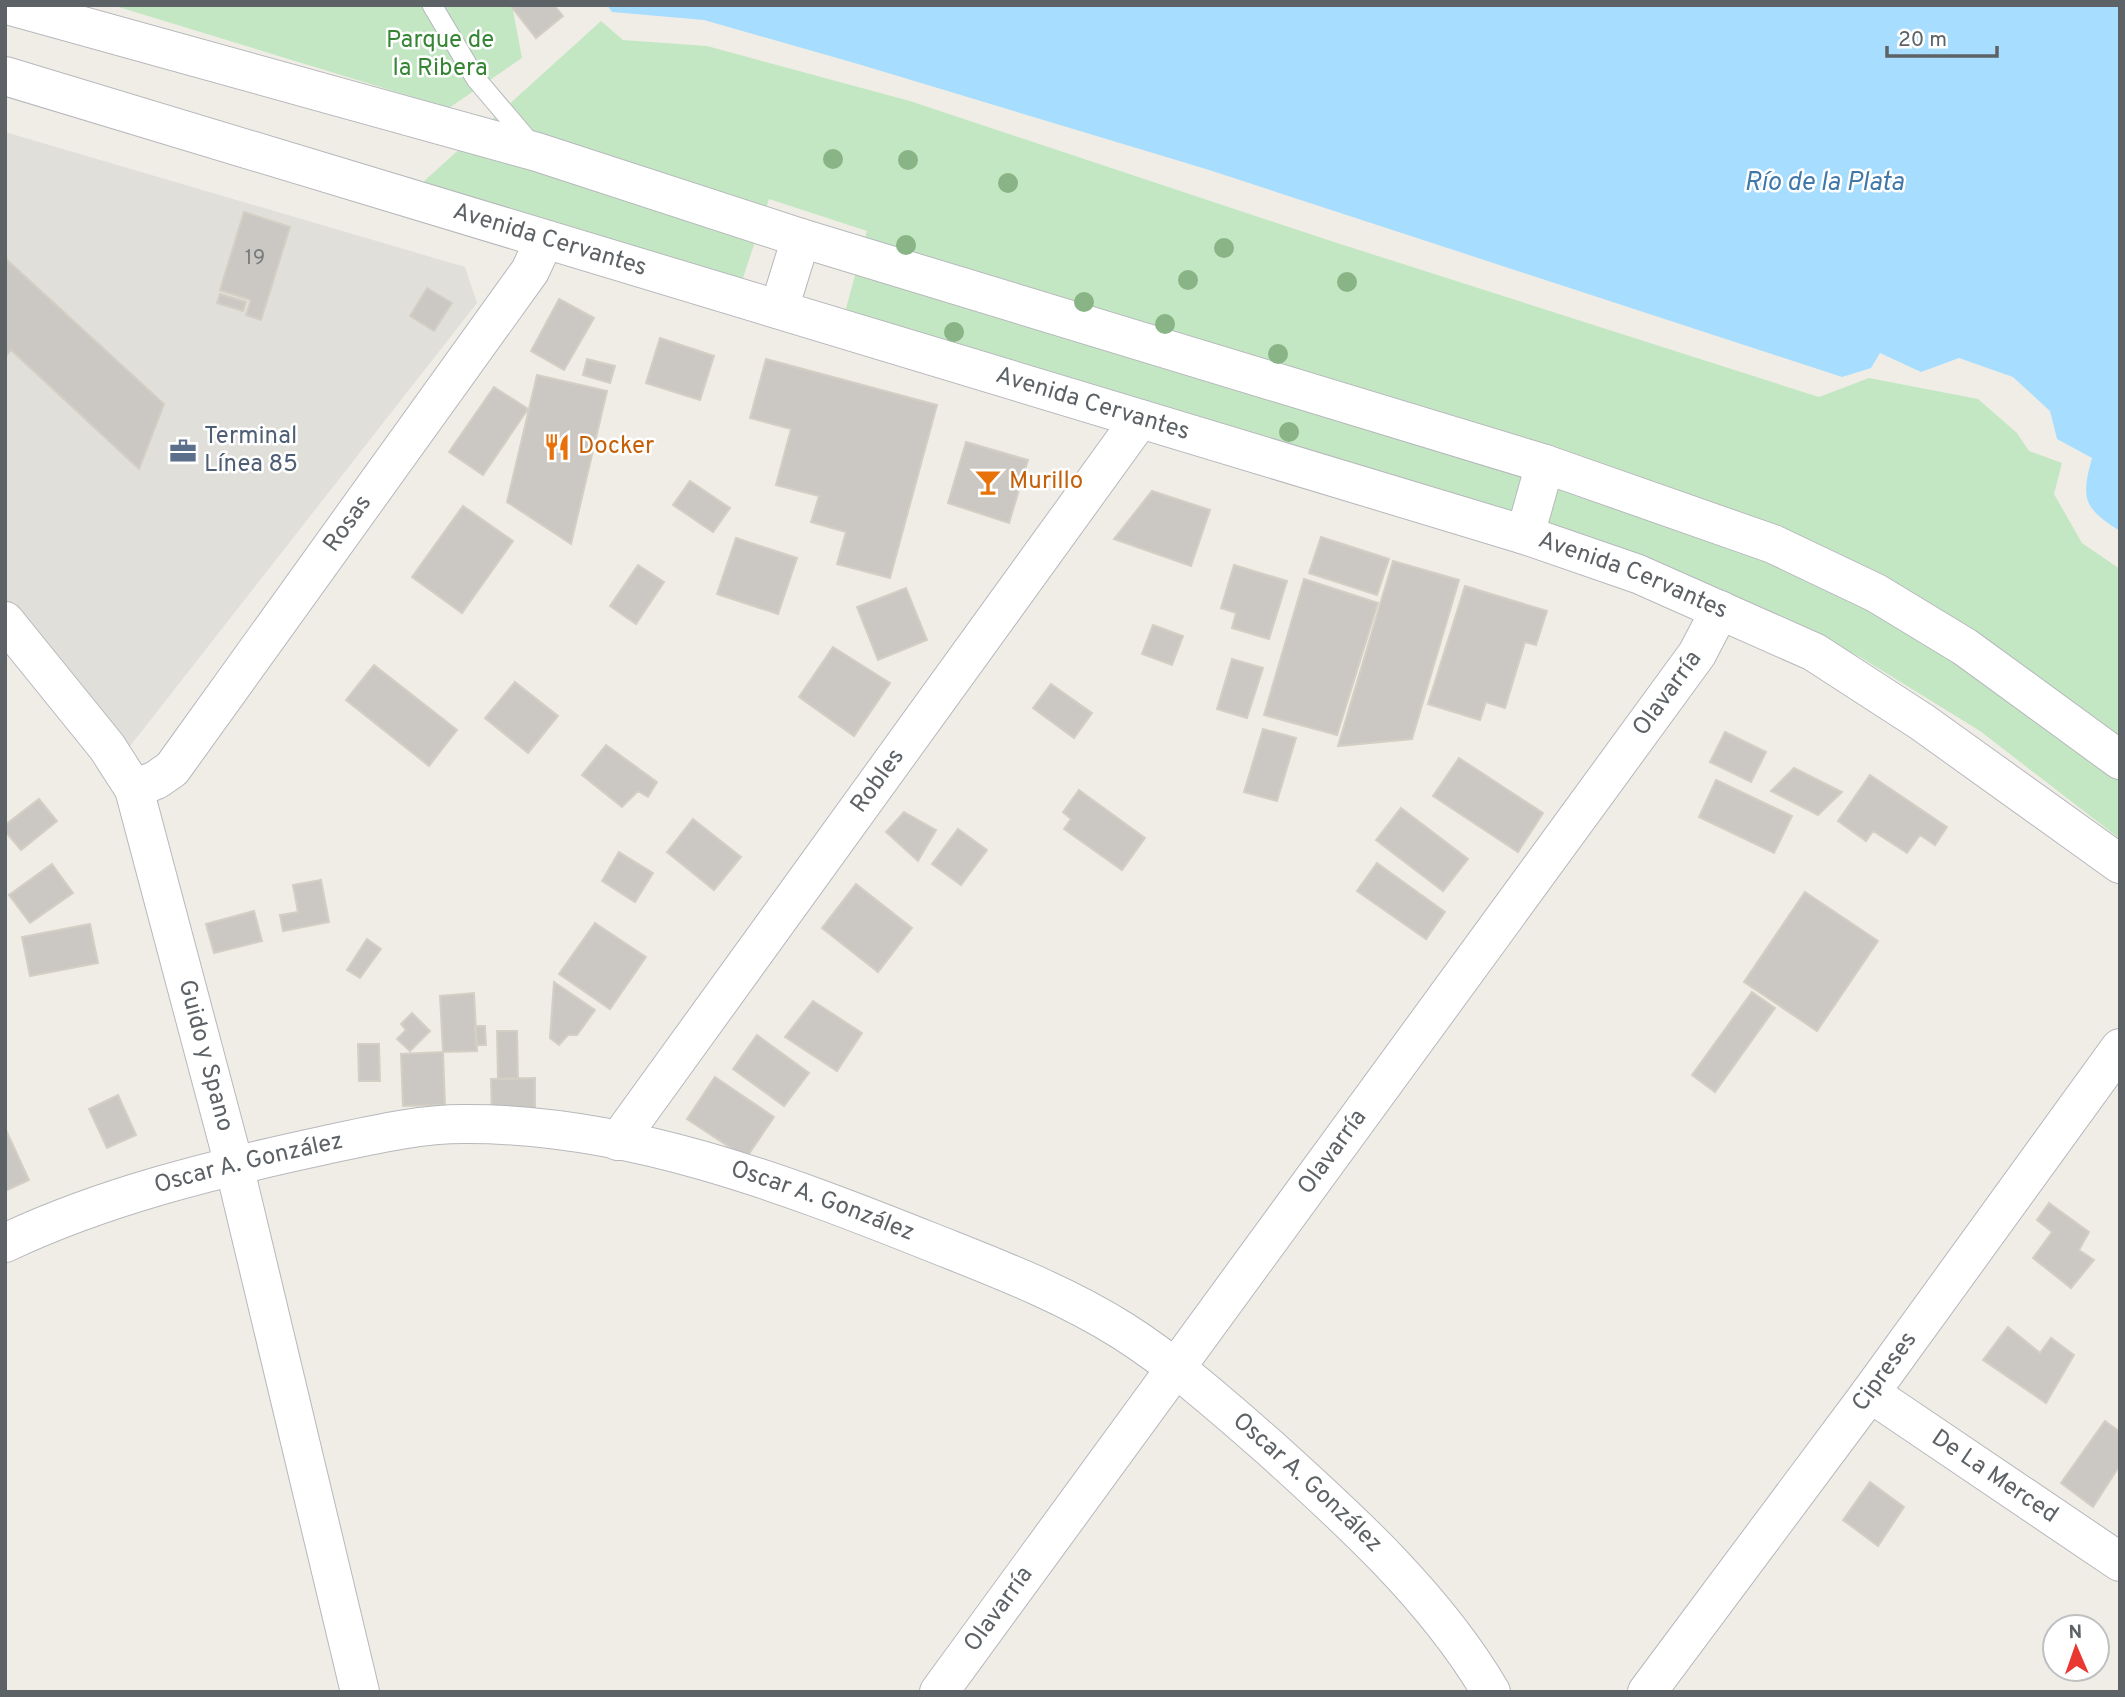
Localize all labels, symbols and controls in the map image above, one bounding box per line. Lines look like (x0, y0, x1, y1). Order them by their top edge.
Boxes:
scale bar (1887, 14, 1997, 58)
park label: Parque de la Ribera (386, 26, 494, 84)
text: 20 m (1898, 27, 1947, 54)
water label: Río de la Plata (1744, 167, 1904, 200)
street label: Avenida Cervantes (449, 197, 650, 284)
house number: 19 (245, 245, 265, 272)
street label: Avenida Cervantes (992, 361, 1193, 448)
place label: Terminal Línea 85 (204, 422, 298, 480)
restaurant icon: Docker (542, 432, 572, 462)
place label: Docker (578, 432, 654, 462)
office icon: Terminal Línea 85 (168, 436, 198, 466)
bar icon: Murillo (973, 467, 1003, 497)
place label: Murillo (1009, 467, 1083, 497)
street label: Rosas (317, 489, 379, 558)
street label: Avenida Cervantes (1534, 526, 1732, 627)
street label: Olavarría (1627, 645, 1709, 742)
street label: Robles (845, 743, 912, 819)
street label: Guido y Spano (170, 977, 239, 1135)
street label: Olavarría (1292, 1104, 1374, 1201)
street label: Oscar A. González (151, 1127, 346, 1201)
street label: Oscar A. González (727, 1155, 919, 1249)
street label: Cipreses (1846, 1326, 1924, 1418)
street label: Oscar A. González (1226, 1407, 1388, 1560)
street label: De La Merced (1925, 1423, 2063, 1531)
street label: Olavarría (958, 1561, 1040, 1658)
north arrow (2041, 1613, 2111, 1683)
text: N (2068, 1621, 2083, 1645)

